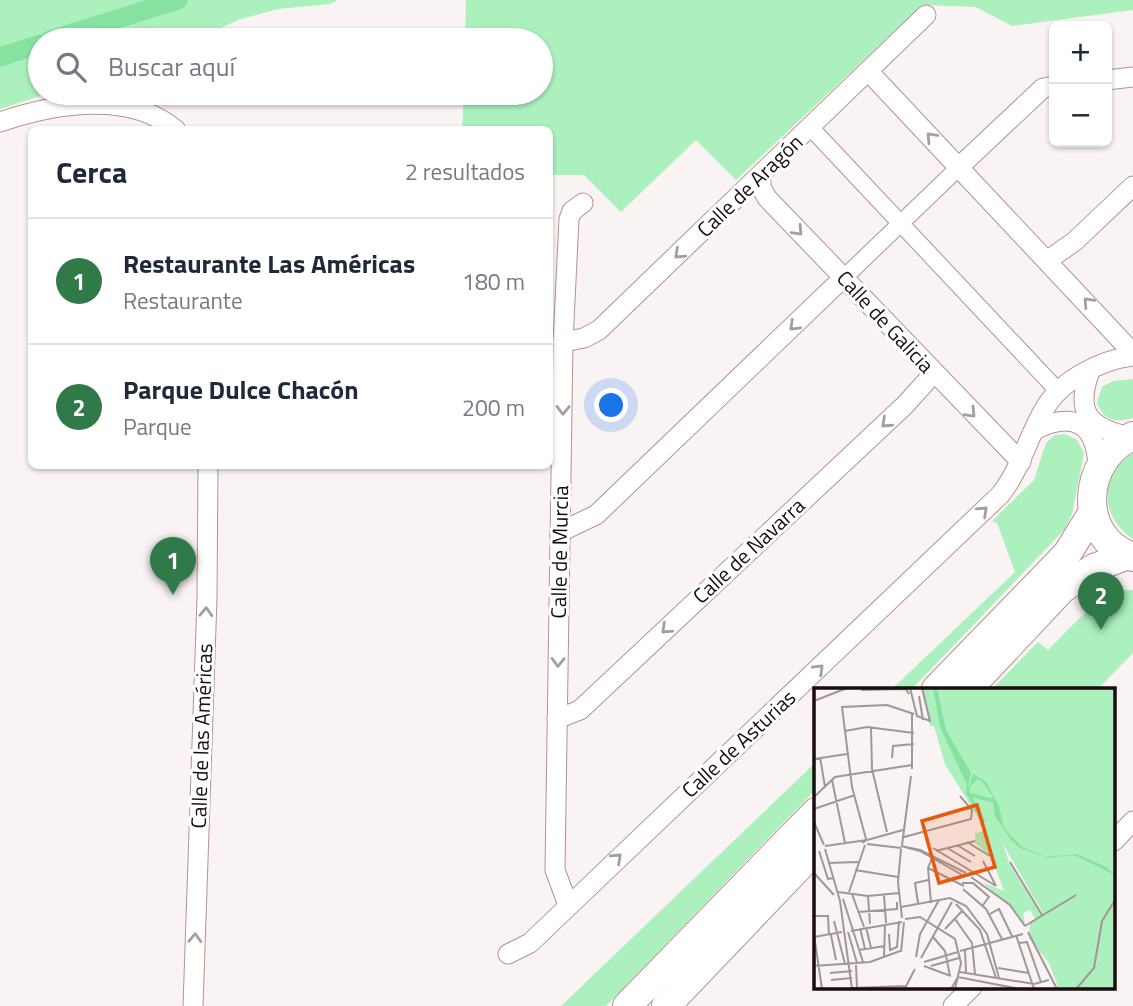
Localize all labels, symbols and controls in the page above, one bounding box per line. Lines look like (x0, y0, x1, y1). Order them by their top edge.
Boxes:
map controls (1049, 21, 1112, 147)
button: + (1049, 21, 1112, 84)
search box (28, 28, 553, 105)
text: Buscar aquí (108, 47, 235, 86)
icon: search (52, 48, 90, 86)
button: − (1049, 84, 1112, 147)
street label: Calle de Aragón (689, 126, 810, 244)
one-way arrow (927, 132, 940, 145)
text: Cerca (56, 149, 127, 195)
text: 2 resultados (405, 154, 525, 189)
one-way arrow (789, 222, 802, 235)
text: Restaurante Las Américas (123, 244, 415, 283)
one-way arrow (674, 246, 687, 258)
street label: Calle de Galicia (830, 263, 942, 380)
text: 1 (73, 264, 85, 299)
text: 180 m (462, 264, 525, 299)
text: Restaurante (123, 283, 243, 318)
one-way arrow (1083, 297, 1096, 310)
one-way arrow (789, 317, 802, 330)
text: Parque Dulce Chacón (123, 370, 359, 409)
your location (594, 388, 628, 422)
text: 2 (73, 390, 85, 425)
text: 200 m (462, 390, 525, 425)
one-way arrow (555, 405, 570, 416)
one-way arrow (963, 405, 976, 418)
text: Parque (123, 409, 192, 444)
one-way arrow (881, 414, 894, 427)
street label: Calle de Murcia (542, 485, 576, 619)
street label: Calle de Navarra (685, 489, 812, 611)
one-way arrow (975, 507, 988, 520)
pin: 1 (150, 537, 196, 595)
pin: 2 (1078, 572, 1124, 630)
one-way arrow (199, 607, 214, 618)
one-way arrow (661, 620, 674, 633)
street label: Calle de las Américas (182, 643, 220, 829)
one-way arrow (550, 658, 566, 668)
one-way arrow (810, 664, 823, 677)
street label: Calle de Asturias (674, 682, 803, 805)
inset map (814, 688, 1116, 988)
one-way arrow (609, 854, 622, 867)
one-way arrow (188, 932, 203, 943)

